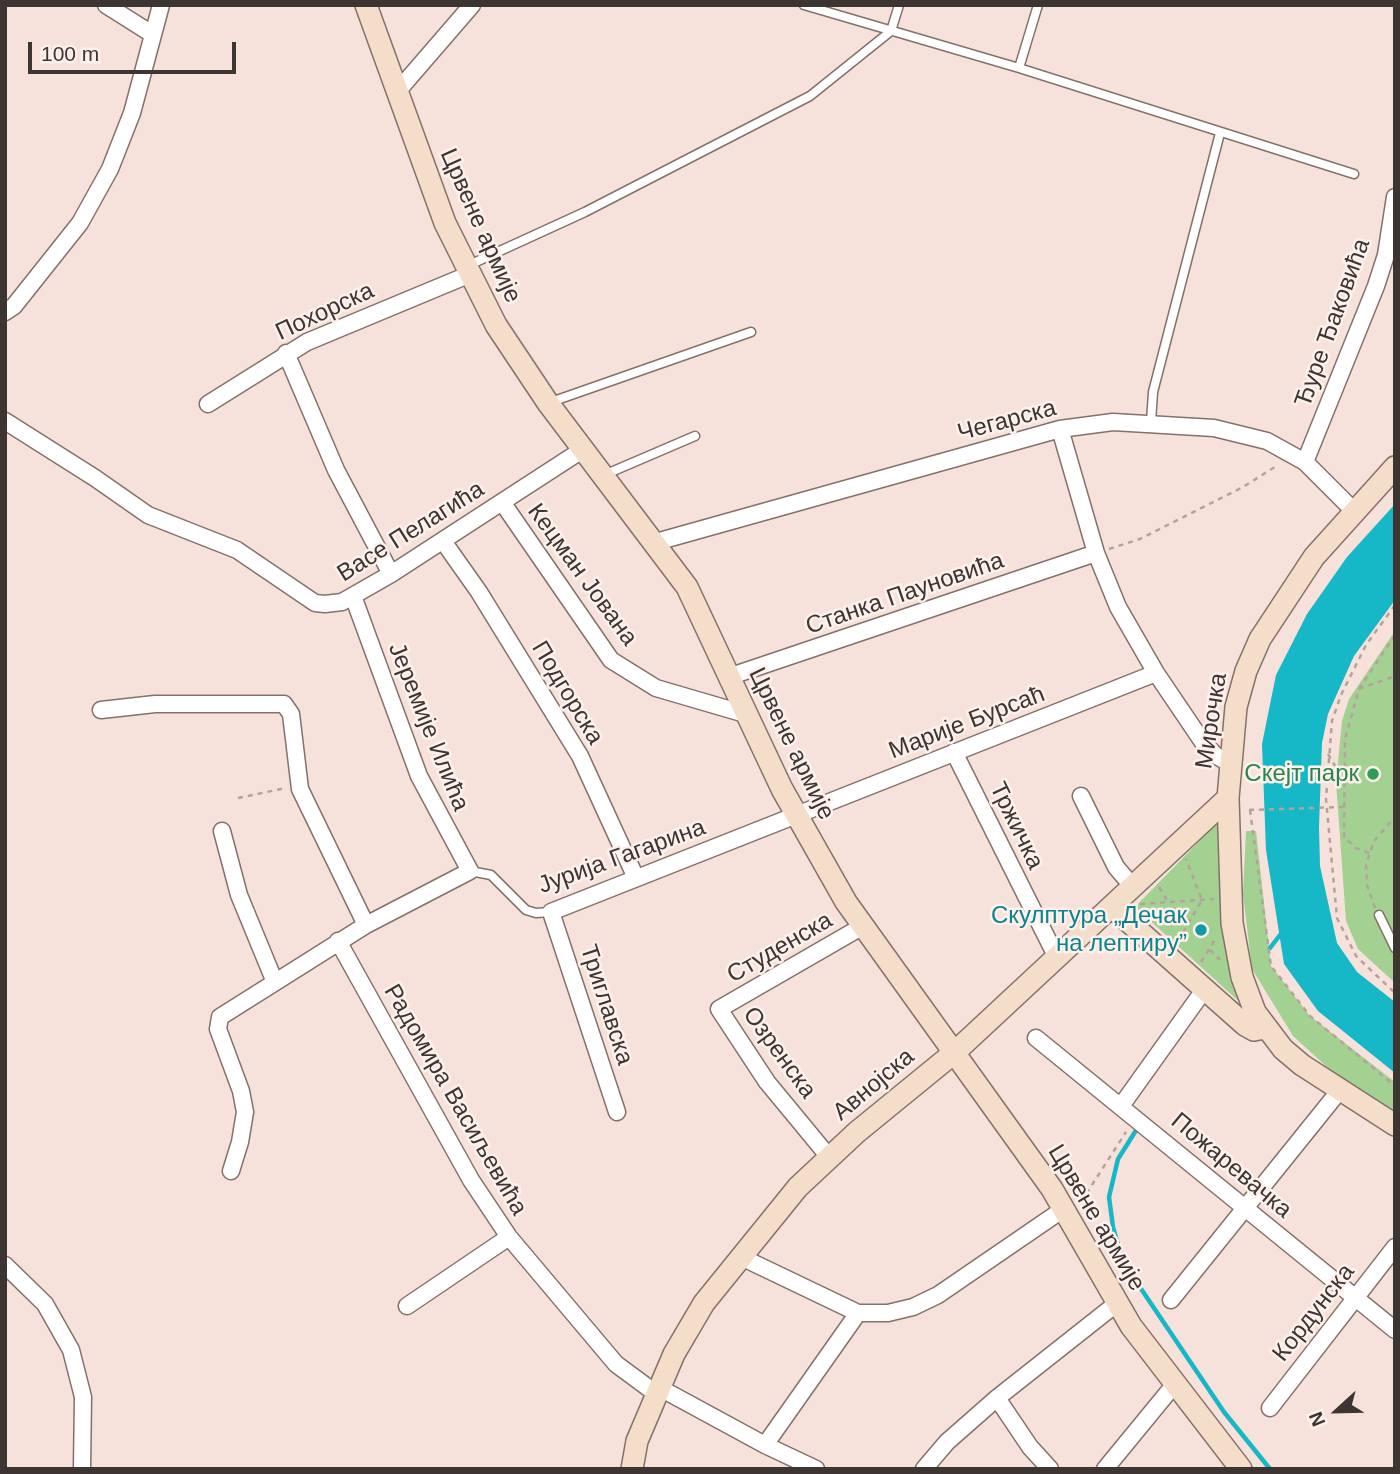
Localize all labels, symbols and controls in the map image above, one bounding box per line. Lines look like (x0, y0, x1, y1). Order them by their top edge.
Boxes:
scale bar (32, 28, 240, 72)
text: 100 m (41, 42, 99, 65)
street label: Црвене армије (433, 145, 527, 307)
street label: Ђуре Ђаковића (1289, 235, 1377, 411)
street label: Похорска (271, 277, 379, 347)
street label: Чегарска (955, 394, 1059, 448)
street label: Васе Пелагића (332, 475, 490, 589)
street label: Кецман Јована (521, 498, 643, 652)
street label: Станка Пауновића (802, 547, 1008, 641)
street label: Подгорска (525, 636, 609, 750)
street label: Јеремије Илића (381, 639, 475, 815)
street label: Црвене армије (742, 663, 840, 825)
street label: Мирочка (1190, 671, 1234, 771)
street label: Марије Бурсаћ (885, 680, 1049, 766)
place label: Скејт парк (1244, 760, 1359, 788)
marker: Скејт парк (1365, 766, 1381, 782)
street label: Тржичка (983, 778, 1049, 874)
street label: Јурија Гагарина (534, 813, 710, 901)
place label: Скулптура „Дечак на лептиру” (991, 902, 1187, 958)
street label: Студенска (722, 906, 838, 990)
marker: Скулптура „Дечак на лептиру” (1193, 922, 1209, 938)
street label: Триглавска (573, 941, 639, 1069)
street label: Радомира Васиљевића (377, 979, 533, 1221)
street label: Озренска (736, 1002, 822, 1104)
street label: Авнојска (828, 1043, 920, 1127)
street label: Пожаревачка (1165, 1107, 1297, 1225)
street label: Црвене армије (1041, 1140, 1151, 1296)
street label: Кордунска (1267, 1259, 1361, 1367)
north arrow (1302, 1376, 1372, 1446)
text: N (1305, 1409, 1329, 1429)

